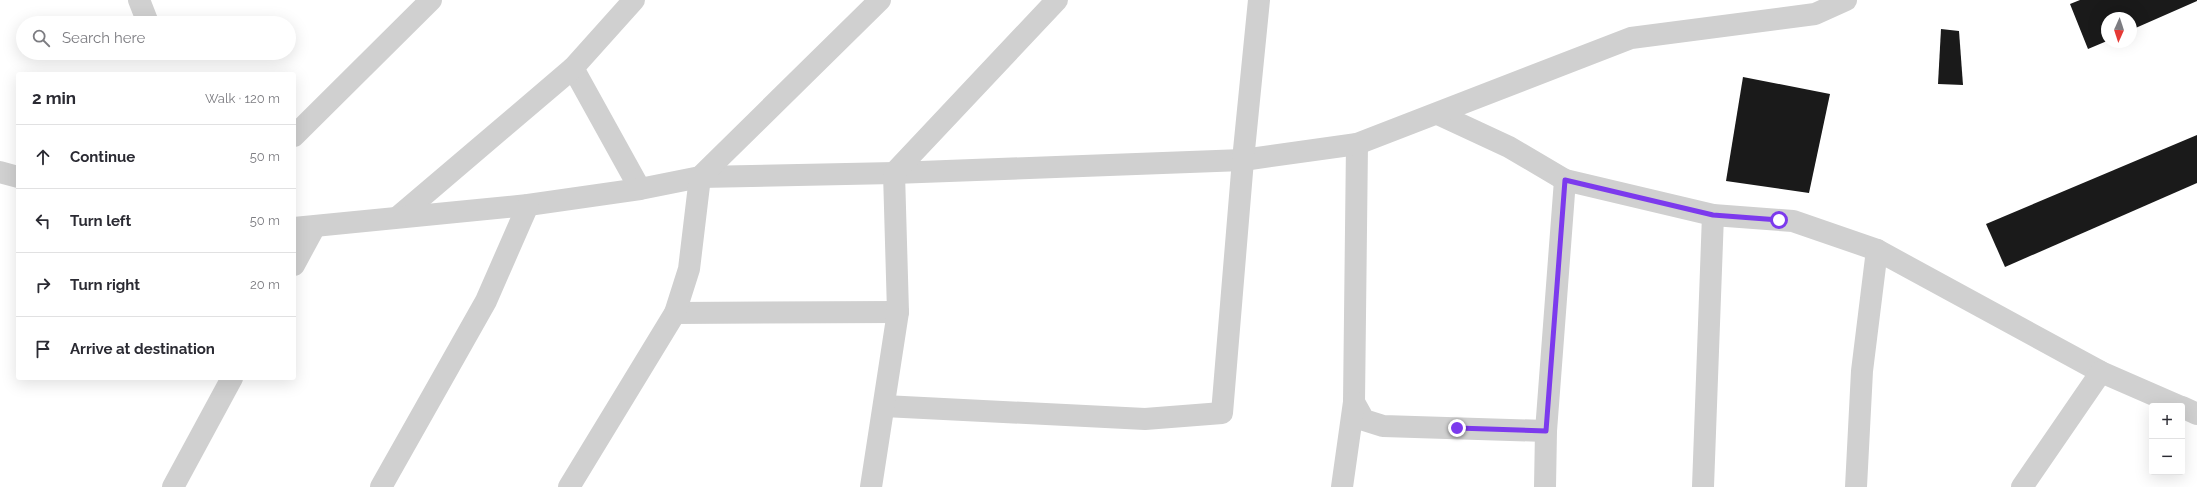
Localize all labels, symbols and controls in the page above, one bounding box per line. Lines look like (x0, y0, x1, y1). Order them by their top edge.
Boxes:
north arrow (2101, 12, 2137, 48)
search box (16, 16, 296, 60)
icon: search (30, 27, 52, 49)
text: Search here (62, 29, 145, 47)
text: 2 min (32, 88, 76, 108)
text: Walk · 120 m (205, 91, 280, 106)
icon: ahead (32, 146, 54, 168)
text: Continue (70, 148, 135, 166)
text: 50 m (250, 149, 280, 164)
icon: left (32, 210, 54, 232)
route start (1770, 211, 1788, 229)
text: Turn left (70, 212, 131, 230)
text: 50 m (250, 213, 280, 228)
icon: right (32, 274, 54, 296)
text: Turn right (70, 276, 140, 294)
text: 20 m (250, 277, 280, 292)
icon: arrive (32, 338, 54, 360)
text: Arrive at destination (70, 340, 215, 358)
map controls (2149, 403, 2185, 475)
button: + (2149, 403, 2185, 439)
route end (1448, 419, 1466, 437)
button: − (2149, 439, 2185, 475)

